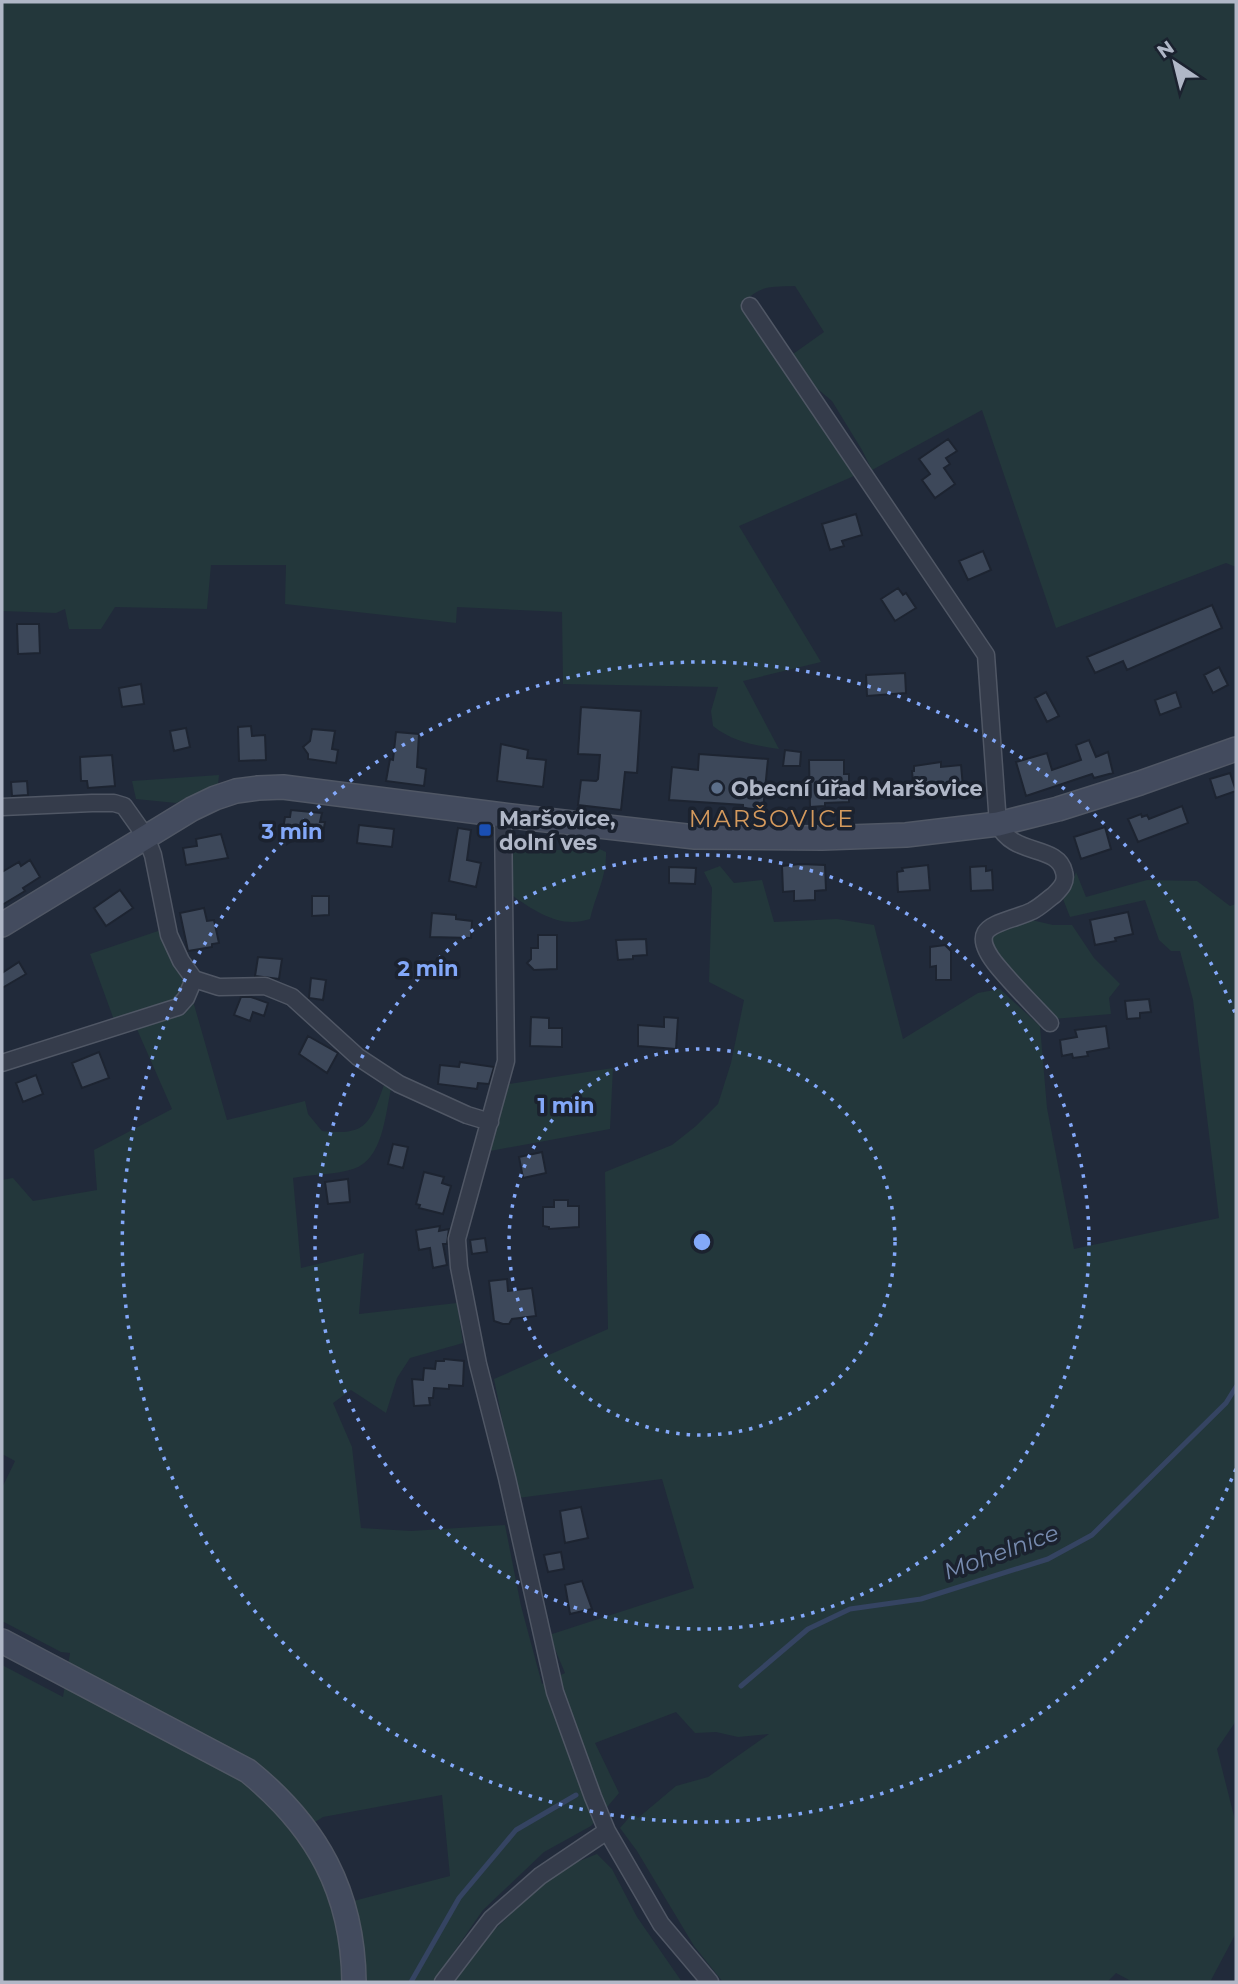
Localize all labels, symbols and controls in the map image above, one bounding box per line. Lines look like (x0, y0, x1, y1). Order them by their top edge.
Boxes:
north arrow (1140, 28, 1210, 98)
text: N (1153, 36, 1178, 63)
place label: Obecní úřad Maršovice (731, 776, 983, 801)
marker: Obecní úřad Maršovice (709, 780, 725, 796)
district label: MARŠOVICE (689, 804, 855, 833)
place label: Maršovice, dolní ves (499, 806, 616, 855)
text: 3 min (260, 819, 323, 844)
marker: Maršovice, dolní ves (477, 822, 493, 838)
text: 2 min (397, 956, 459, 981)
text: 1 min (537, 1093, 595, 1118)
centre of rings (690, 1230, 714, 1254)
water label: Mohelnice (940, 1518, 1062, 1586)

